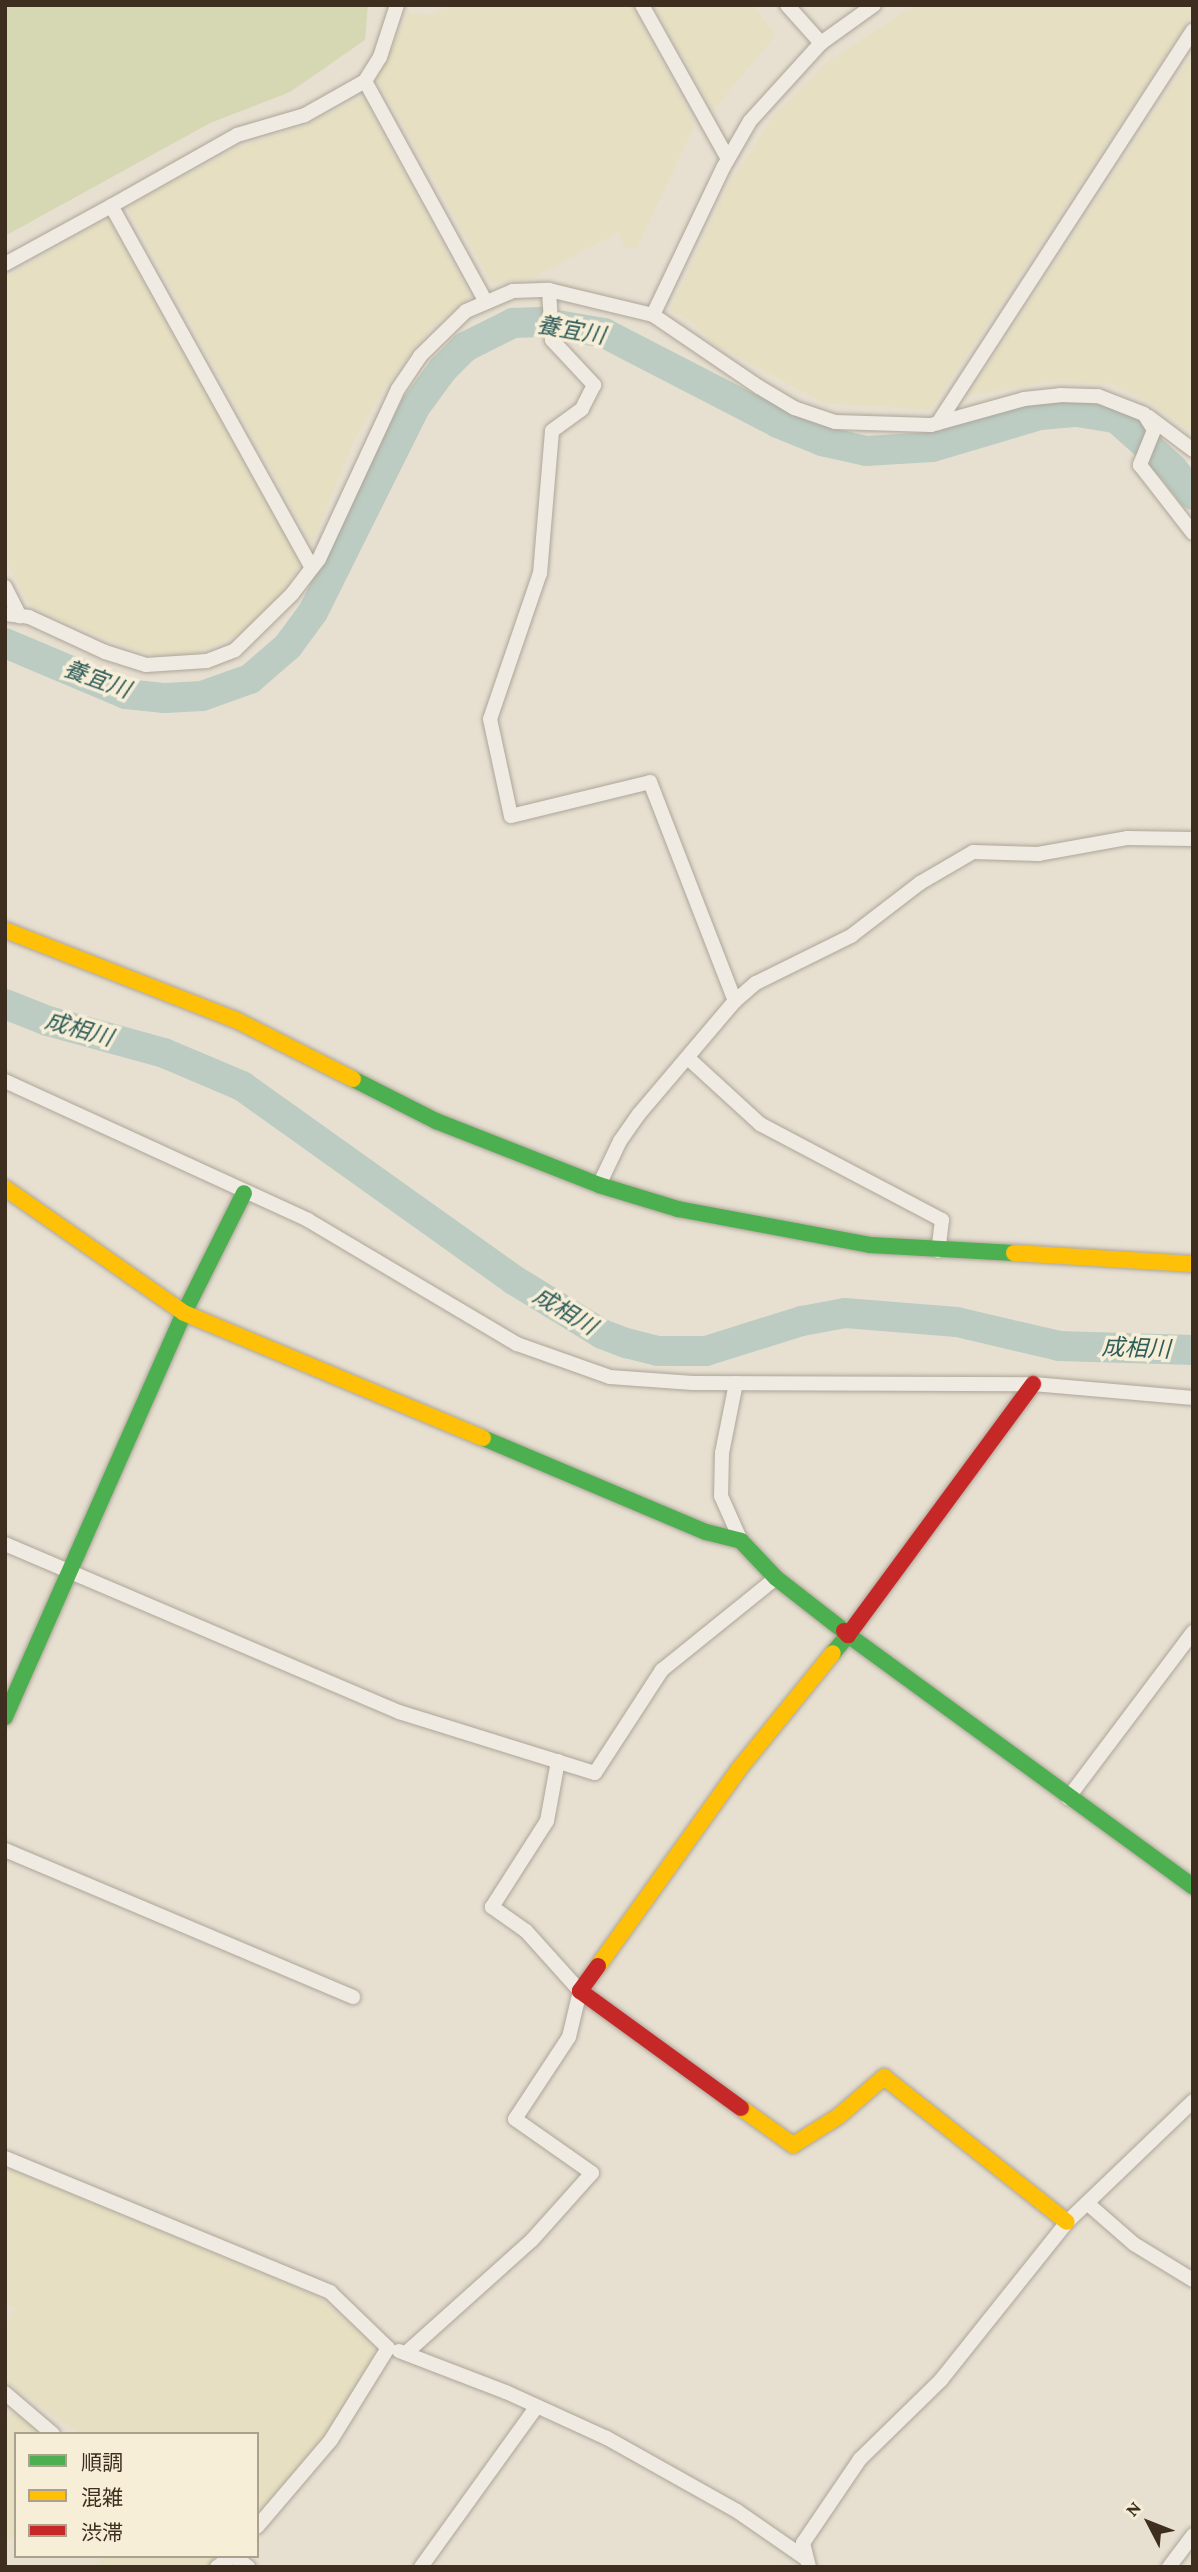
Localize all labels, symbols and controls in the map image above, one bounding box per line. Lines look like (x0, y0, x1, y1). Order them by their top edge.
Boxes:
water label: 養宜川 (535, 310, 607, 350)
water label: 養宜川 (60, 654, 134, 704)
water label: 成相川 (42, 1006, 116, 1052)
water label: 成相川 (528, 1281, 602, 1341)
water label: 成相川 (1101, 1333, 1171, 1363)
legend (14, 2432, 259, 2558)
text: 順調 (81, 2451, 123, 2475)
text: 混雑 (81, 2486, 123, 2510)
north arrow (1114, 2488, 1184, 2558)
text: N (1121, 2497, 1145, 2520)
text: 渋滞 (81, 2521, 123, 2545)

